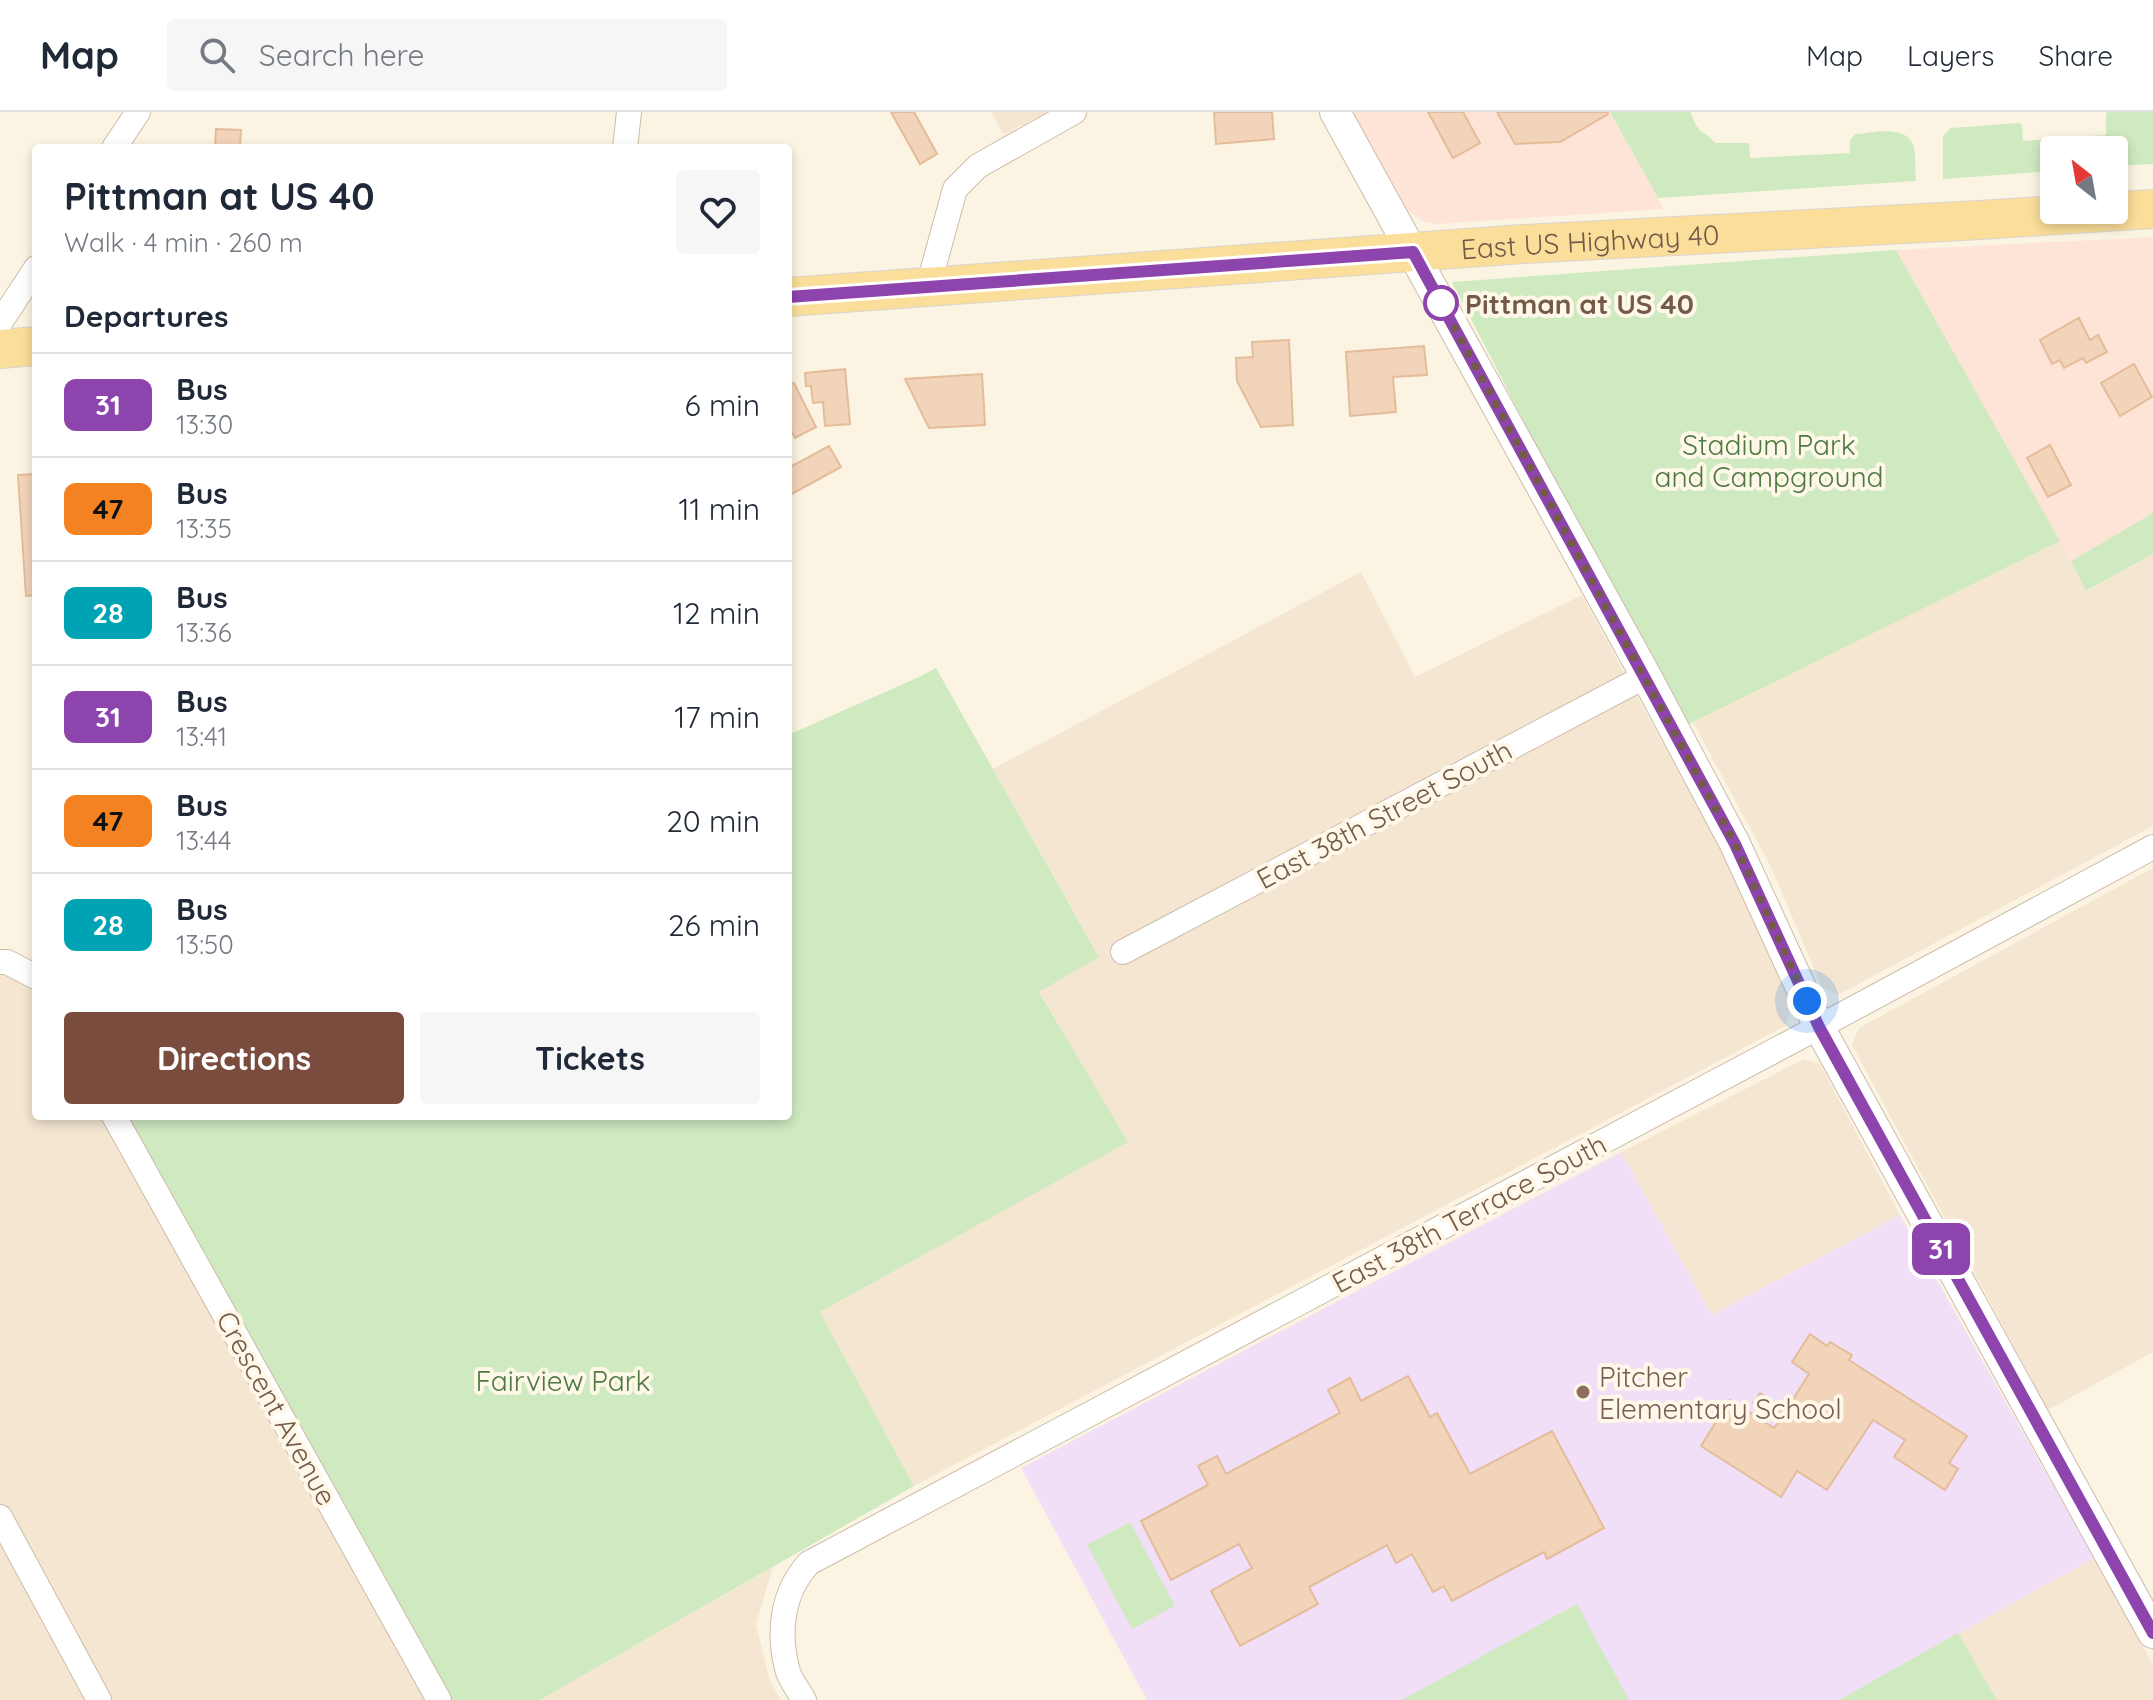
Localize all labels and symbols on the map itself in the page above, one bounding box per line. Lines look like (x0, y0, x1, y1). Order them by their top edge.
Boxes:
north arrow (2040, 136, 2128, 224)
street label: East US Highway 40 (1460, 216, 1720, 266)
marker: Pittman at US 40 (1424, 286, 1458, 320)
place label: Pittman at US 40 (1465, 286, 1694, 321)
park label: Stadium Park and Campground (1654, 427, 1884, 494)
street label: East 38th Street South (1250, 732, 1518, 896)
your location (1787, 981, 1827, 1021)
street label: East 38th Terrace South (1326, 1126, 1612, 1300)
line badge: 31 (1905, 1223, 1977, 1275)
street label: Crescent Avenue (209, 1305, 345, 1511)
place label: Pitcher Elementary School (1599, 1359, 1842, 1426)
park label: Fairview Park (475, 1363, 651, 1398)
marker: Pitcher Elementary School (1574, 1383, 1592, 1401)

